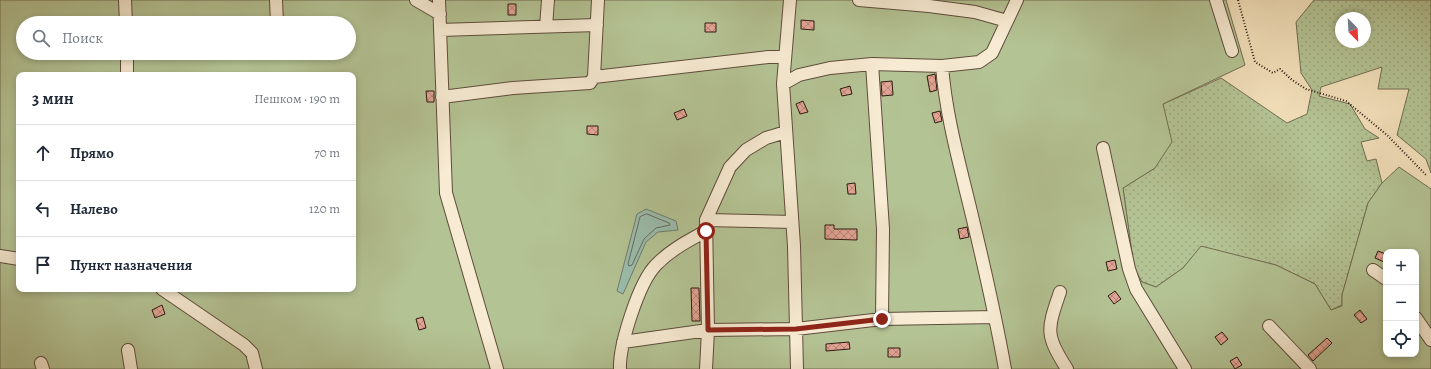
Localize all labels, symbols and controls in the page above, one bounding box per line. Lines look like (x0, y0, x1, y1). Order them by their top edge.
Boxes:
north arrow (1335, 12, 1371, 48)
search box (16, 16, 356, 60)
icon: search (30, 27, 52, 49)
text: Поиск (62, 28, 103, 48)
text: 3 мин (32, 87, 74, 110)
text: Пешком · 190 m (254, 90, 340, 107)
icon: ahead (32, 142, 54, 164)
text: Прямо (70, 143, 114, 163)
text: 70 m (314, 144, 340, 161)
icon: left (32, 198, 54, 220)
text: Налево (70, 199, 118, 219)
text: 120 m (309, 200, 340, 217)
route start (697, 222, 715, 240)
map controls (1383, 249, 1419, 357)
button: + (1383, 249, 1419, 285)
icon: arrive (32, 254, 54, 276)
text: Пункт назначения (70, 255, 192, 275)
button: − (1383, 285, 1419, 321)
route end (873, 310, 891, 328)
button: locate (1383, 321, 1419, 357)

